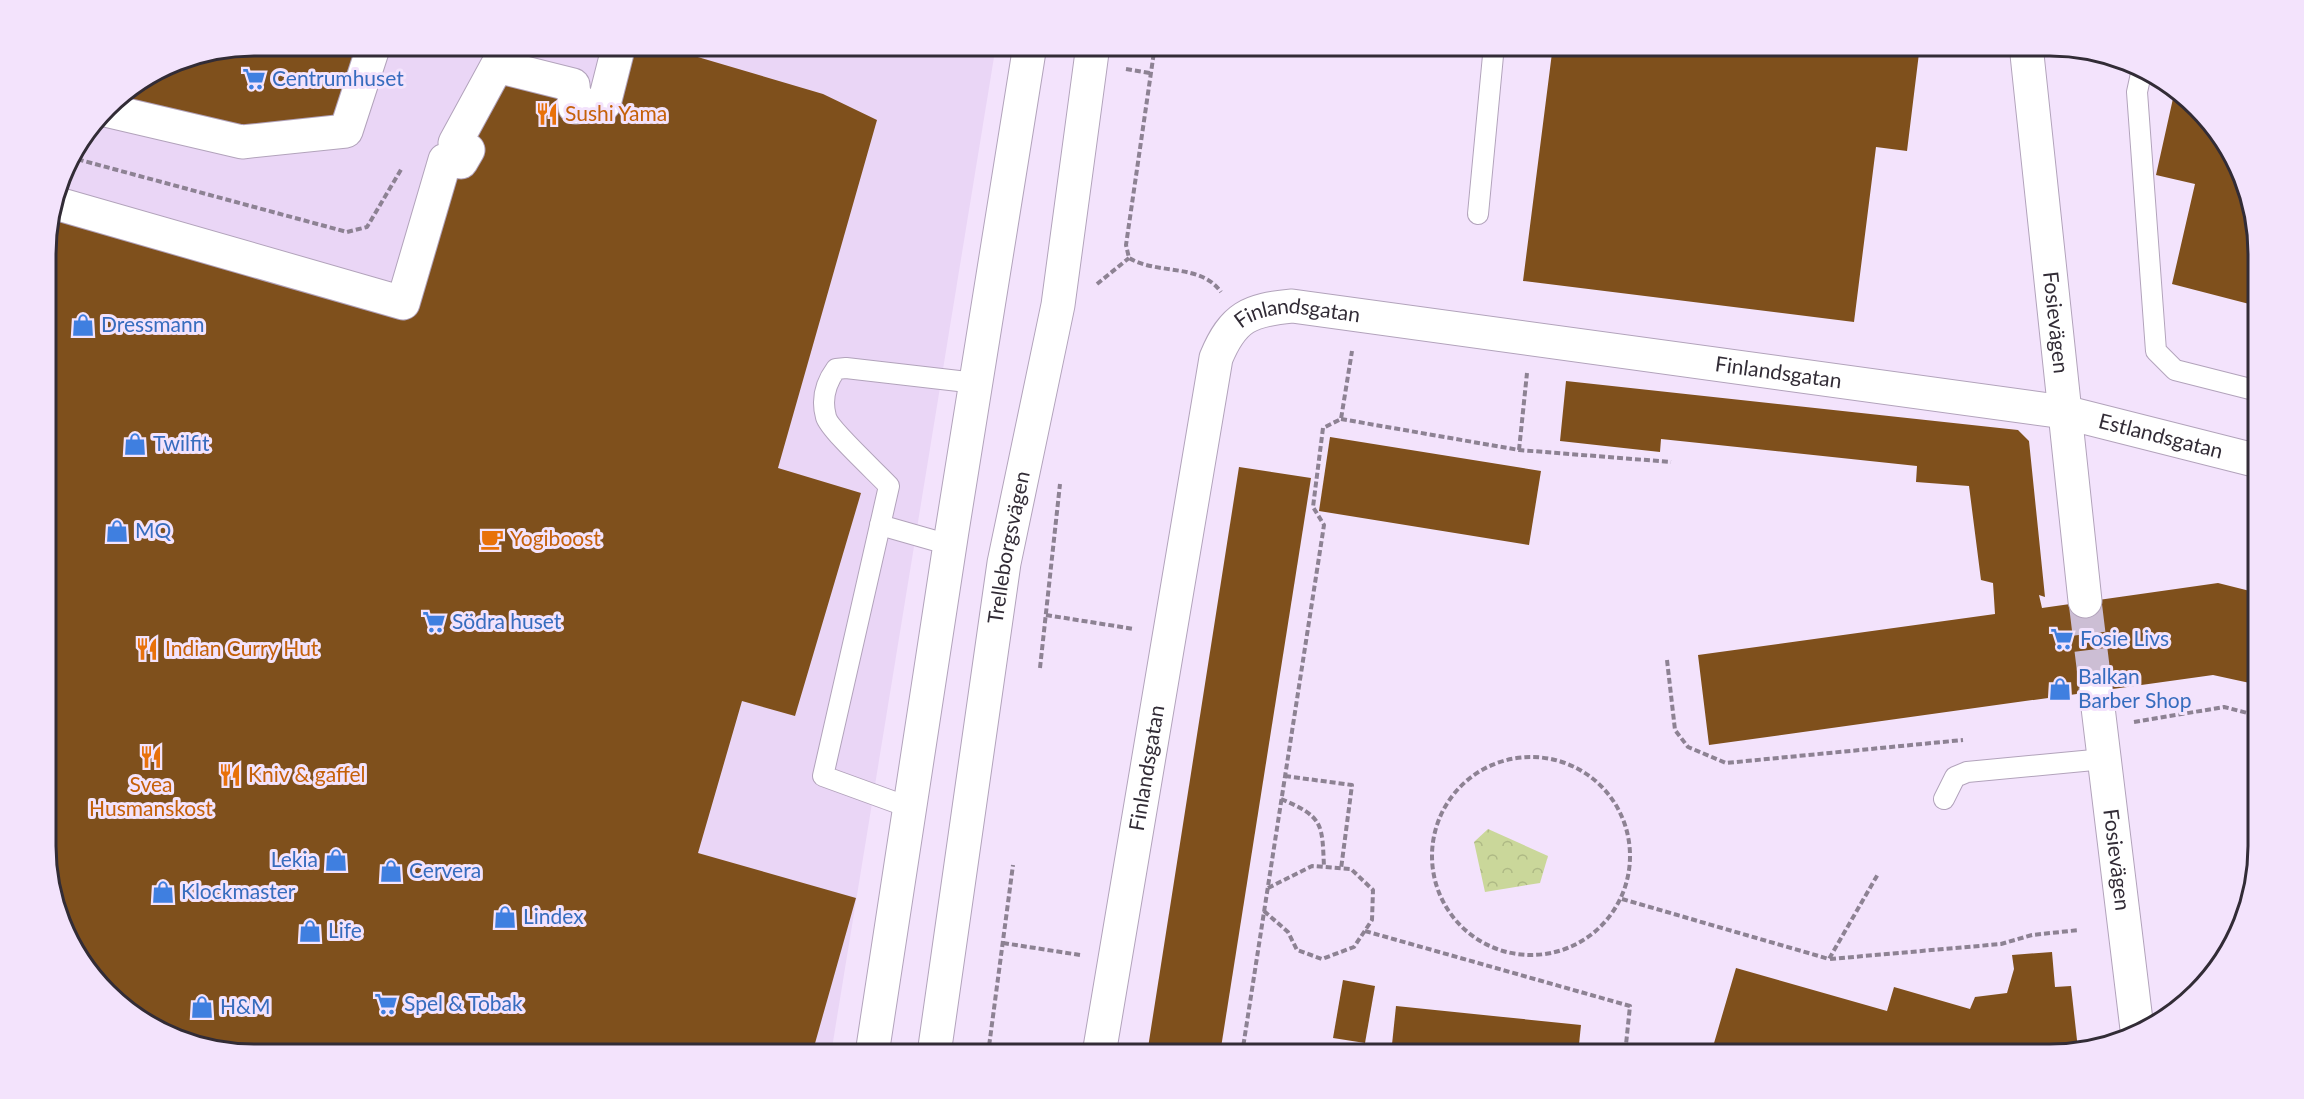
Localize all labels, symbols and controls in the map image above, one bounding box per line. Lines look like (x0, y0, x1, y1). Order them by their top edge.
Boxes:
place label: Centrumhuset (272, 65, 404, 90)
supermarket icon: Centrumhuset (241, 66, 267, 92)
place label: Sushi Yama (565, 100, 667, 125)
restaurant icon: Sushi Yama (534, 101, 560, 127)
street label: Fosievägen (2039, 270, 2075, 375)
street label: Finlandsgatan (1229, 292, 1362, 332)
place label: Dressmann (101, 311, 204, 336)
shop icon: Dressmann (70, 312, 96, 338)
street label: Finlandsgatan (1714, 350, 1843, 392)
street label: Estlandsgatan (2096, 407, 2226, 463)
place label: Twilfit (153, 430, 210, 455)
shop icon: Twilfit (122, 431, 148, 457)
street label: Trelleborgsvägen (981, 469, 1034, 625)
place label: MQ (135, 517, 171, 542)
shop icon: MQ (104, 518, 130, 544)
place label: Yogiboost (510, 525, 601, 550)
cafe icon: Yogiboost (479, 526, 505, 552)
place label: Södra huset (452, 608, 562, 633)
supermarket icon: Södra huset (421, 609, 447, 635)
place label: Fosie Livs (2080, 625, 2169, 650)
supermarket icon: Fosie Livs (2049, 626, 2075, 652)
place label: Indian Curry Hut (165, 635, 319, 660)
restaurant icon: Indian Curry Hut (134, 636, 160, 662)
place label: Balkan Barber Shop (2078, 663, 2192, 712)
shop icon: Balkan Barber Shop (2047, 676, 2073, 702)
street label: Finlandsgatan (1123, 703, 1168, 833)
restaurant icon: Svea Husmanskost (138, 744, 164, 770)
place label: Kniv & gaffel (248, 761, 366, 786)
restaurant icon: Kniv & gaffel (217, 762, 243, 788)
place label: Svea Husmanskost (89, 771, 213, 820)
street label: Fosievägen (2099, 807, 2137, 912)
place label: Lekia (271, 846, 318, 871)
shop icon: Lekia (323, 847, 349, 873)
place label: Cervera (409, 857, 481, 882)
shop icon: Cervera (378, 858, 404, 884)
place label: Klockmaster (181, 878, 296, 903)
shop icon: Klockmaster (150, 879, 176, 905)
place label: Lindex (523, 903, 584, 928)
shop icon: Lindex (492, 904, 518, 930)
place label: Life (328, 917, 362, 942)
shop icon: Life (297, 918, 323, 944)
place label: Spel & Tobak (404, 990, 523, 1015)
supermarket icon: Spel & Tobak (373, 991, 399, 1017)
place label: H&M (220, 993, 270, 1018)
shop icon: H&M (189, 994, 215, 1020)

